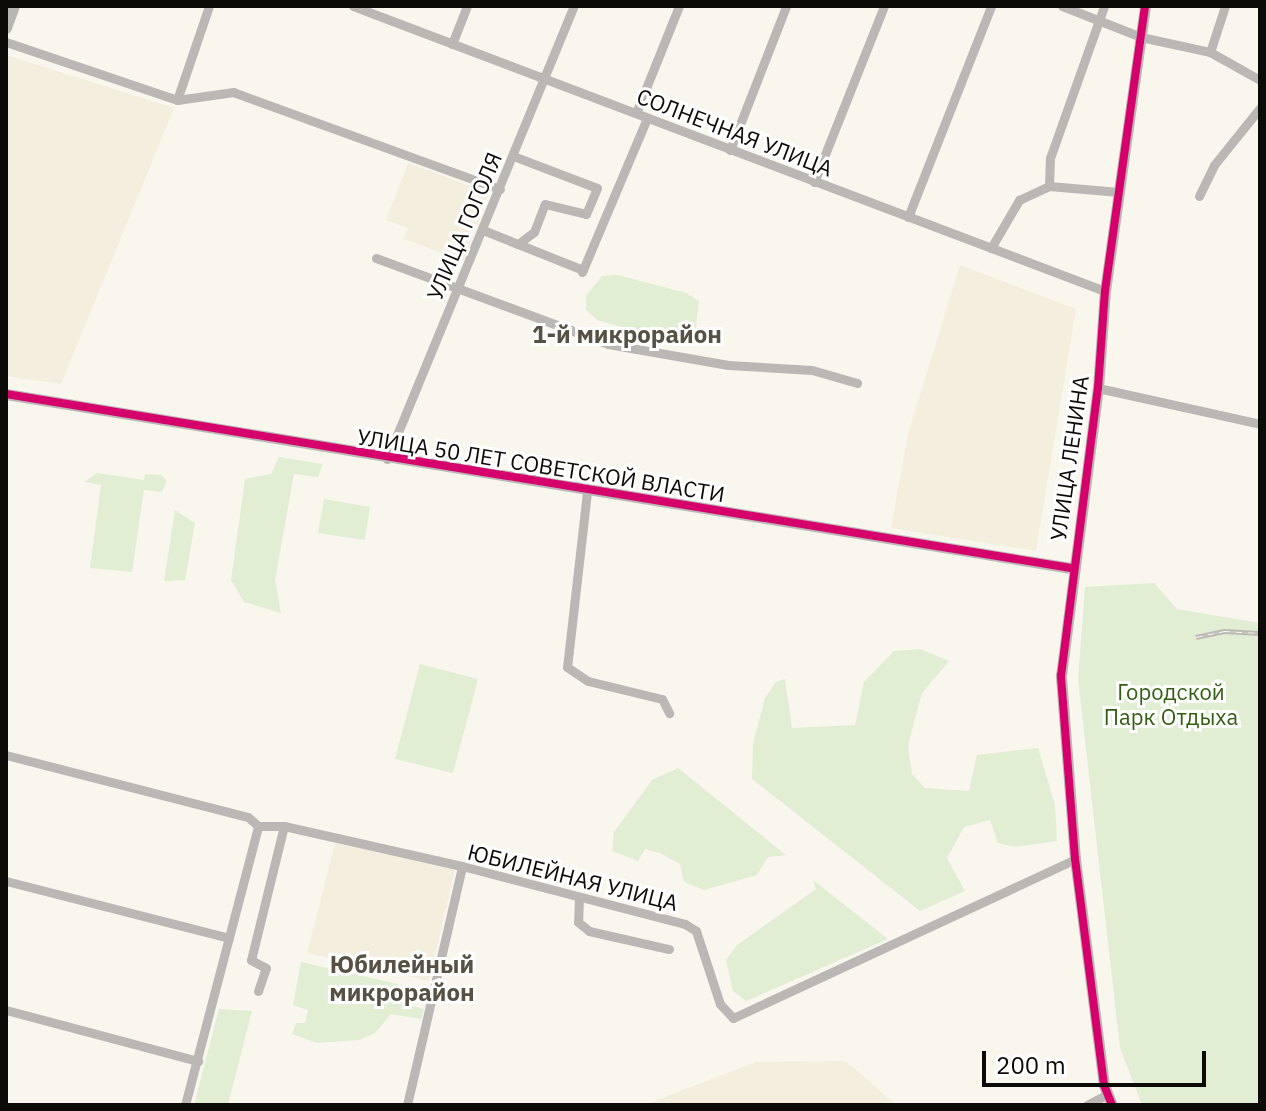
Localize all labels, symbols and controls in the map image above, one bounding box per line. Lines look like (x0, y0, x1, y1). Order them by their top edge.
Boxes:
street label: СОЛНЕЧНАЯ УЛИЦА (633, 82, 837, 182)
street label: УЛИЦА ГОГОЛЯ (421, 148, 507, 304)
district label: 1-й микрорайон (532, 321, 722, 349)
street label: УЛИЦА ЛЕНИНА (1044, 374, 1094, 542)
street label: УЛИЦА 50 ЛЕТ СОВЕТСКОЙ ВЛАСТИ (355, 423, 727, 507)
park label: Городской Парк Отдыха (1104, 678, 1238, 730)
street label: ЮБИЛЕЙНАЯ УЛИЦА (465, 838, 681, 916)
district label: Юбилейный микрорайон (329, 951, 475, 1007)
scale bar (986, 1035, 1210, 1085)
text: 200 m (996, 1049, 1066, 1081)

